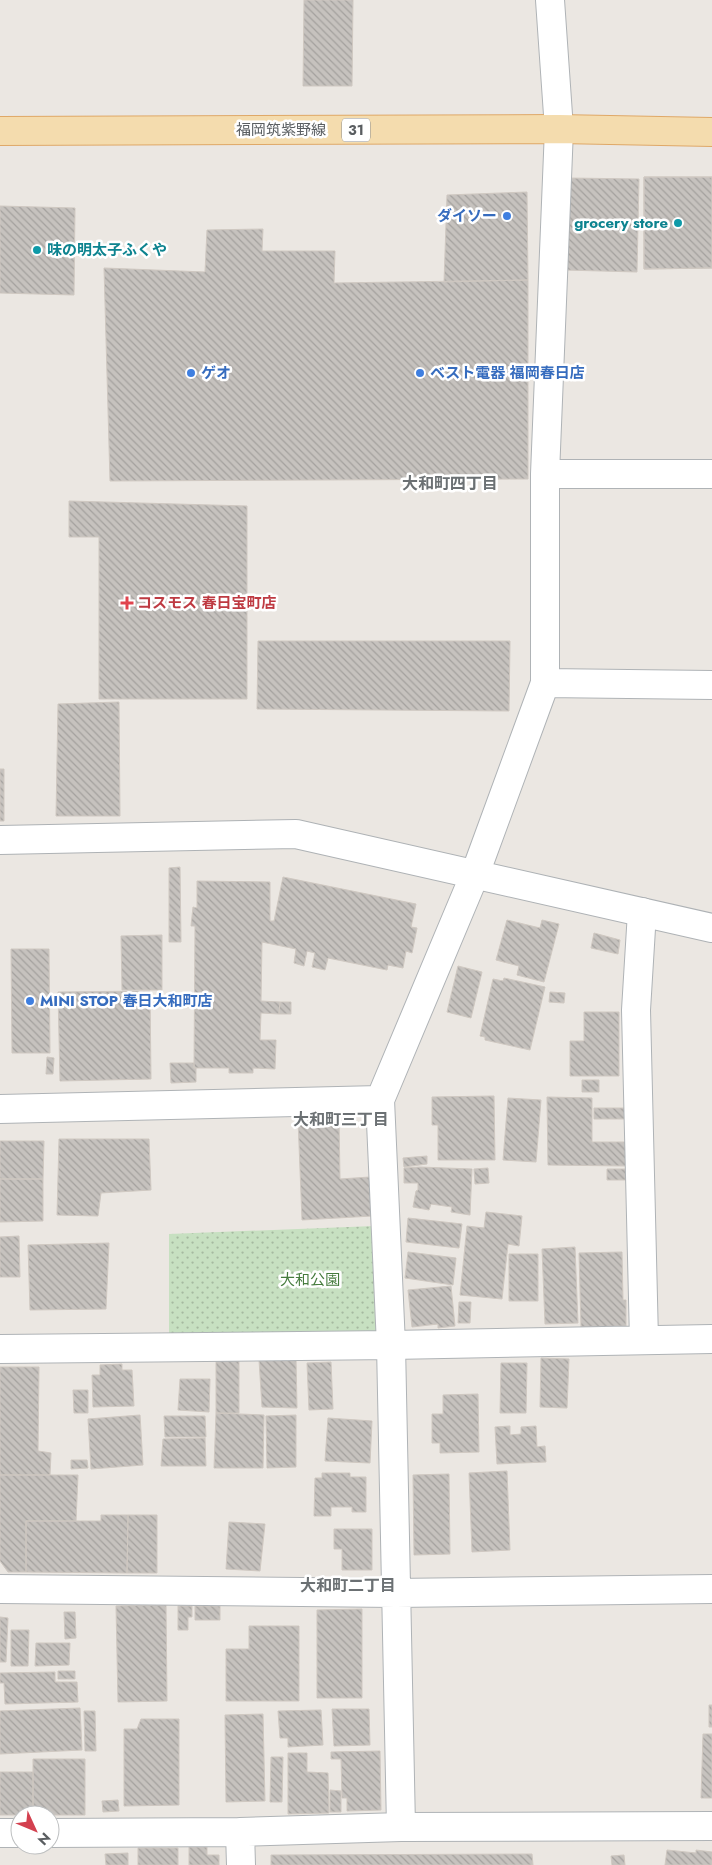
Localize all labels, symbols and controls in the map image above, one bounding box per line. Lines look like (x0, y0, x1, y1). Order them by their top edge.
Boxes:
road number: 31 (342, 118, 370, 142)
street label: 福岡筑紫野線 (236, 119, 326, 141)
place label: ダイソー (437, 205, 497, 227)
marker: ダイソー (501, 210, 513, 222)
place label: grocery store (574, 212, 668, 234)
marker: grocery store (672, 217, 684, 229)
place label: 味の明太子ふくや (47, 239, 167, 261)
marker: 味の明太子ふくや (31, 244, 43, 256)
place label: ゲオ (201, 362, 231, 384)
place label: ベスト電器 福岡春日店 (430, 362, 585, 384)
marker: ゲオ (185, 367, 197, 379)
marker: ベスト電器 福岡春日店 (414, 367, 426, 379)
district label: 大和町四丁目 (402, 472, 498, 495)
place label: コスモス 春日宝町店 (137, 592, 277, 614)
marker: コスモス 春日宝町店 (121, 597, 133, 609)
place label: MINI STOP 春日大和町店 (40, 990, 213, 1012)
marker: MINI STOP 春日大和町店 (24, 995, 36, 1007)
district label: 大和町三丁目 (293, 1108, 389, 1131)
park label: 大和公園 (280, 1269, 340, 1291)
district label: 大和町二丁目 (300, 1574, 396, 1597)
north arrow (10, 1805, 60, 1855)
text: N (33, 1828, 55, 1850)

